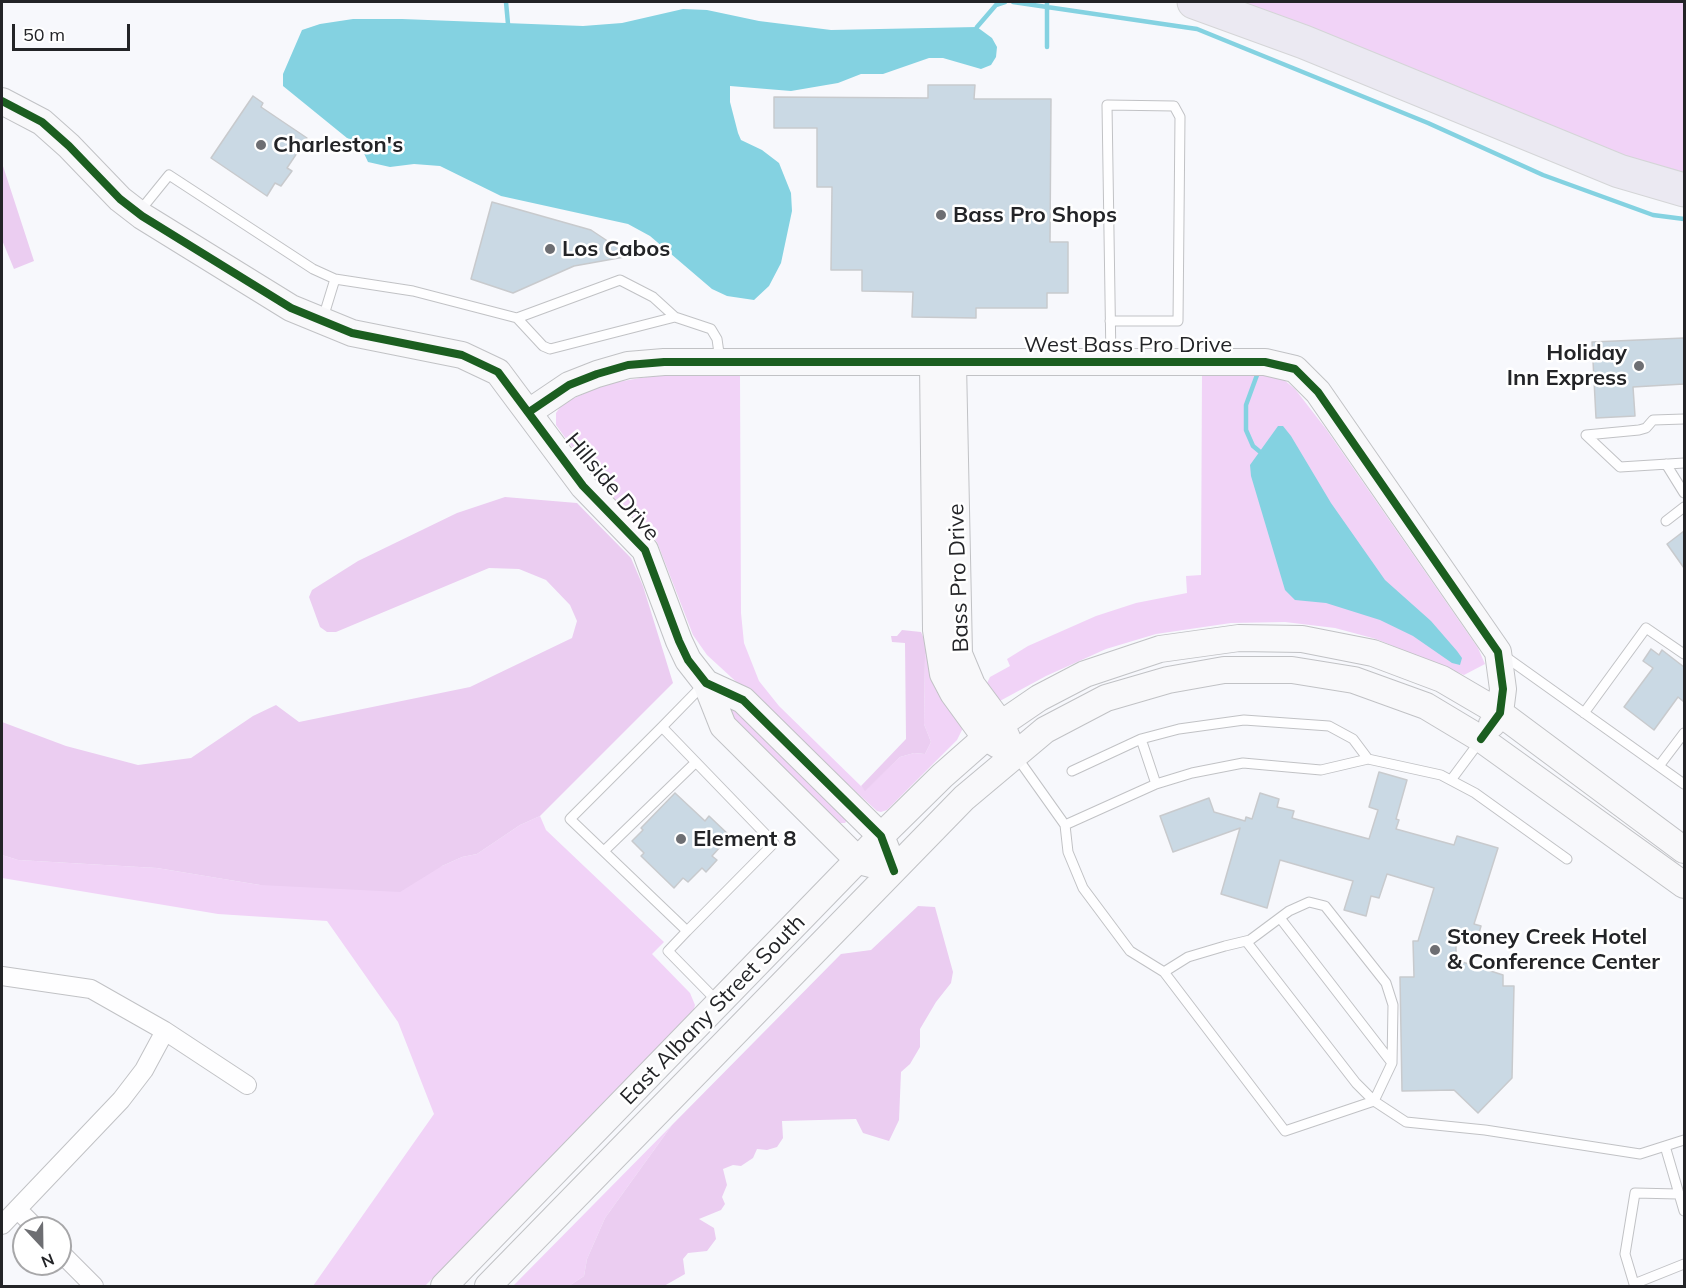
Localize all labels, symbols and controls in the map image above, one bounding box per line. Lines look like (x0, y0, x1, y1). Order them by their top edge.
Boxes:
scale bar (15, 12, 134, 50)
text: 50 m (23, 23, 65, 46)
place label: Charleston's (273, 132, 403, 158)
marker: Charleston's (254, 138, 268, 152)
place label: Bass Pro Shops (953, 202, 1117, 228)
marker: Bass Pro Shops (934, 208, 948, 222)
place label: Los Cabos (562, 236, 670, 262)
marker: Los Cabos (543, 242, 557, 256)
street label: West Bass Pro Drive (1024, 332, 1232, 358)
place label: Holiday Inn Express (1507, 340, 1627, 392)
marker: Holiday Inn Express (1632, 359, 1646, 373)
street label: Hillside Drive (559, 428, 665, 546)
street label: Bass Pro Drive (943, 503, 975, 653)
place label: Element 8 (693, 826, 797, 852)
marker: Element 8 (674, 832, 688, 846)
street label: East Albany Street South (615, 909, 811, 1111)
place label: Stoney Creek Hotel & Conference Center (1447, 924, 1660, 975)
marker: Stoney Creek Hotel & Conference Center (1428, 943, 1442, 957)
north arrow (12, 1216, 72, 1276)
text: N (39, 1249, 57, 1272)

